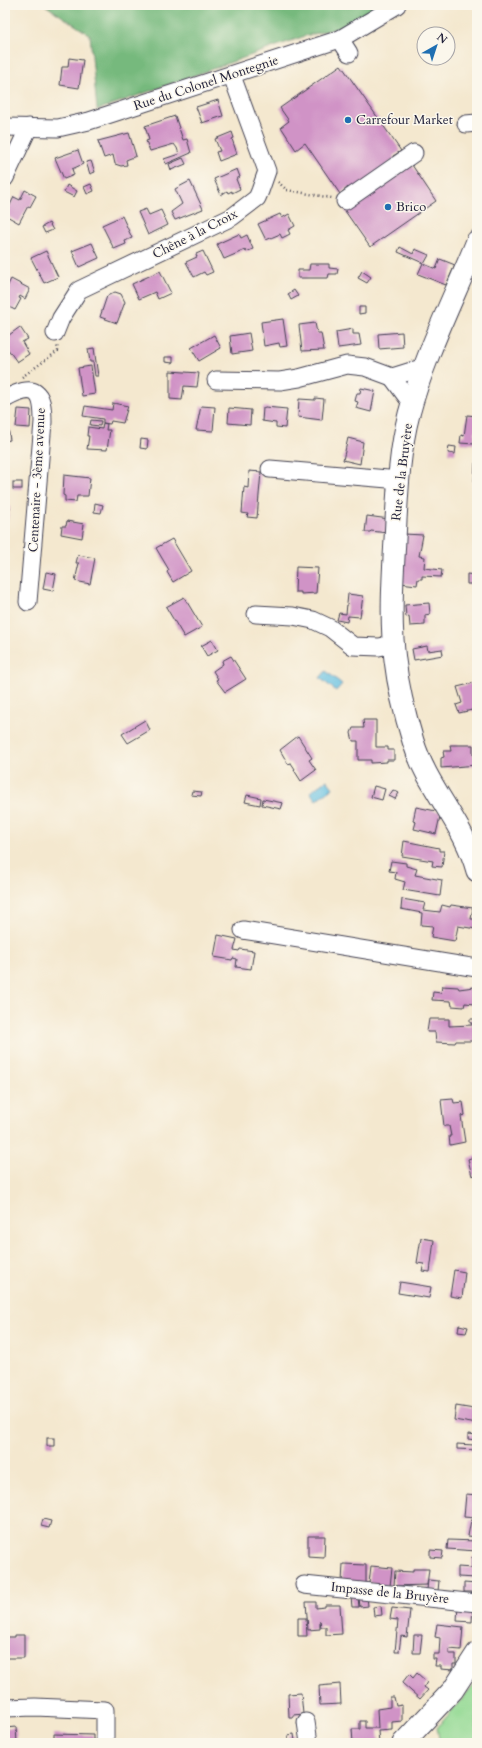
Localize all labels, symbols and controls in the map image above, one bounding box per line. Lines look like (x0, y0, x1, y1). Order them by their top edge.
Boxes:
north arrow (416, 26, 456, 66)
text: N (434, 30, 451, 48)
street label: Rue du Colonel Montegnie (131, 51, 281, 115)
place label: Carrefour Market (356, 111, 453, 129)
marker: Carrefour Market (343, 115, 353, 125)
place label: Brico (396, 198, 426, 216)
marker: Brico (383, 202, 393, 212)
street label: Chêne à la Croix (149, 205, 241, 263)
street label: Centenaire - 3ème avenue (24, 407, 50, 553)
street label: Rue de la Bruyère (387, 422, 417, 522)
street label: Impasse de la Bruyère (330, 1578, 450, 1608)

